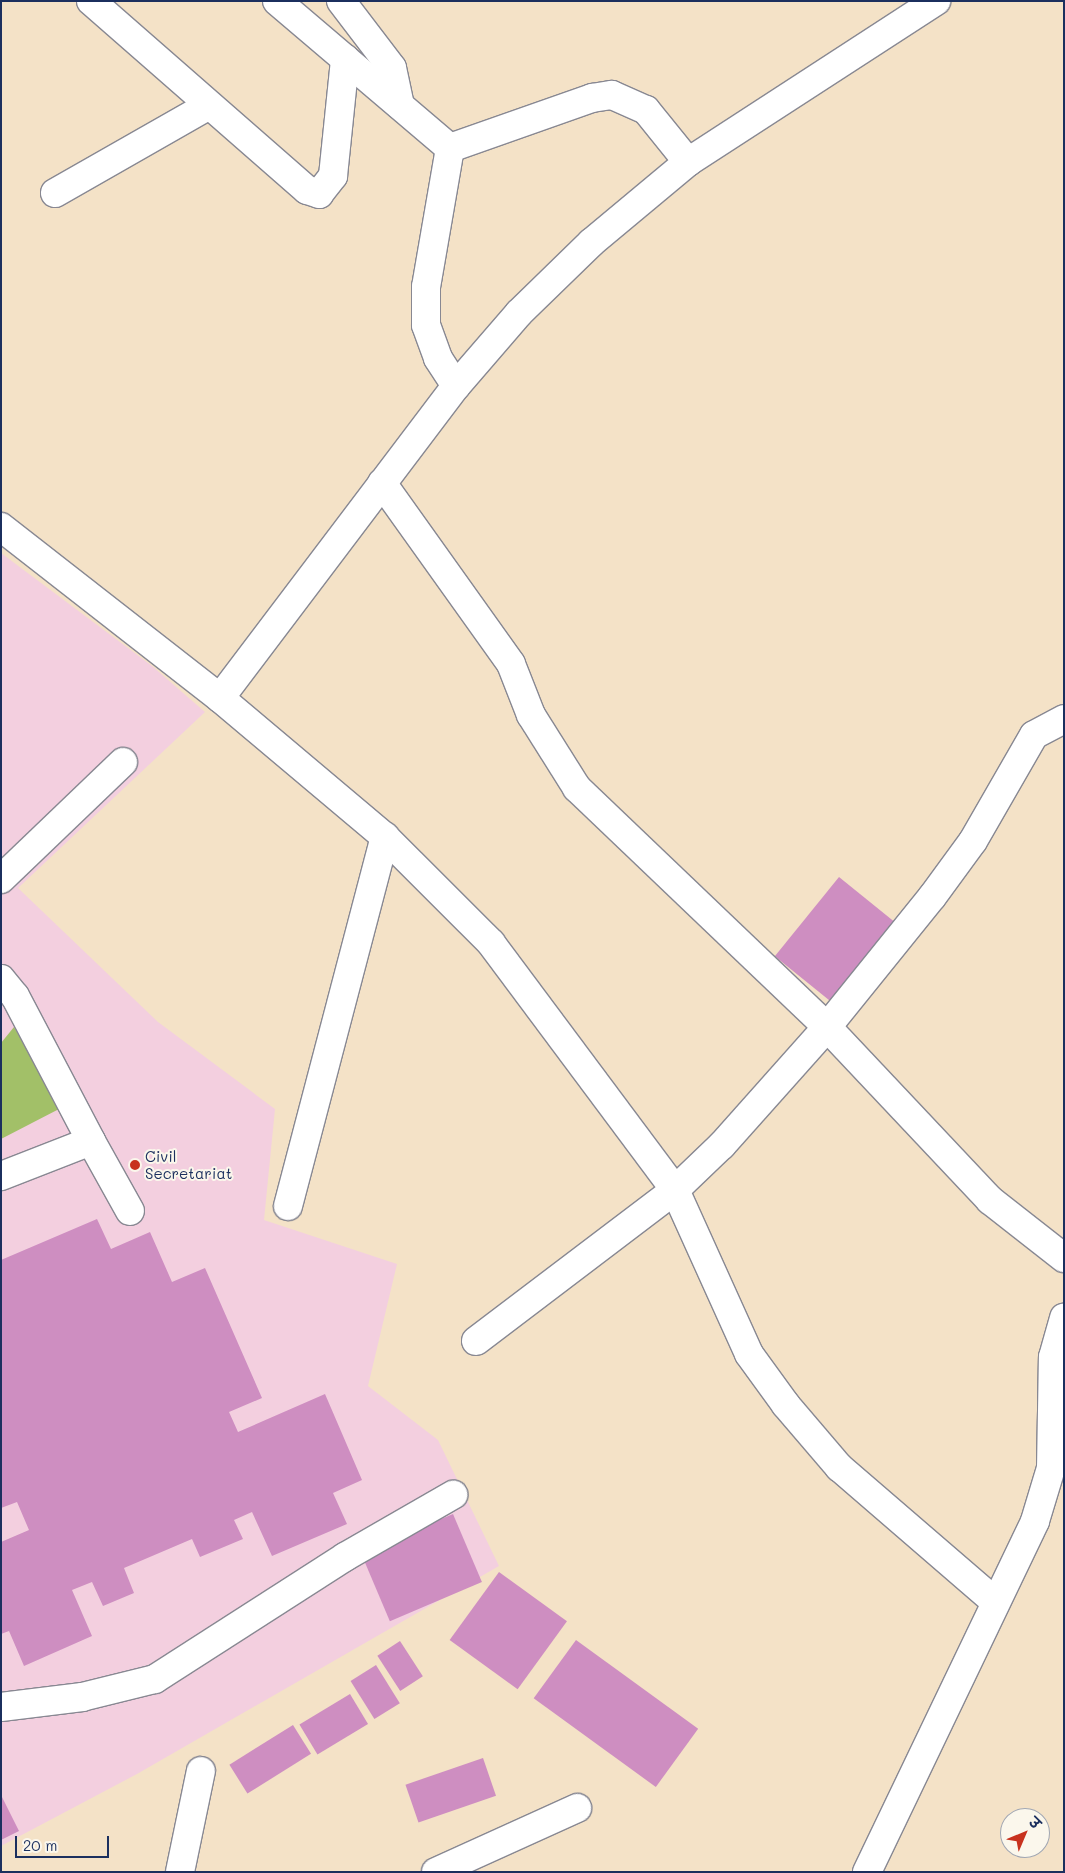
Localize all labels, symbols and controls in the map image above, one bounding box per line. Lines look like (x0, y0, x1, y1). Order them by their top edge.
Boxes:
place label: Civil Secretariat (145, 1147, 232, 1182)
marker: Civil Secretariat (129, 1159, 141, 1171)
north arrow (1000, 1808, 1050, 1858)
text: उ (1025, 1813, 1045, 1833)
scale bar (18, 1826, 111, 1858)
text: 20 m (23, 1835, 57, 1855)

